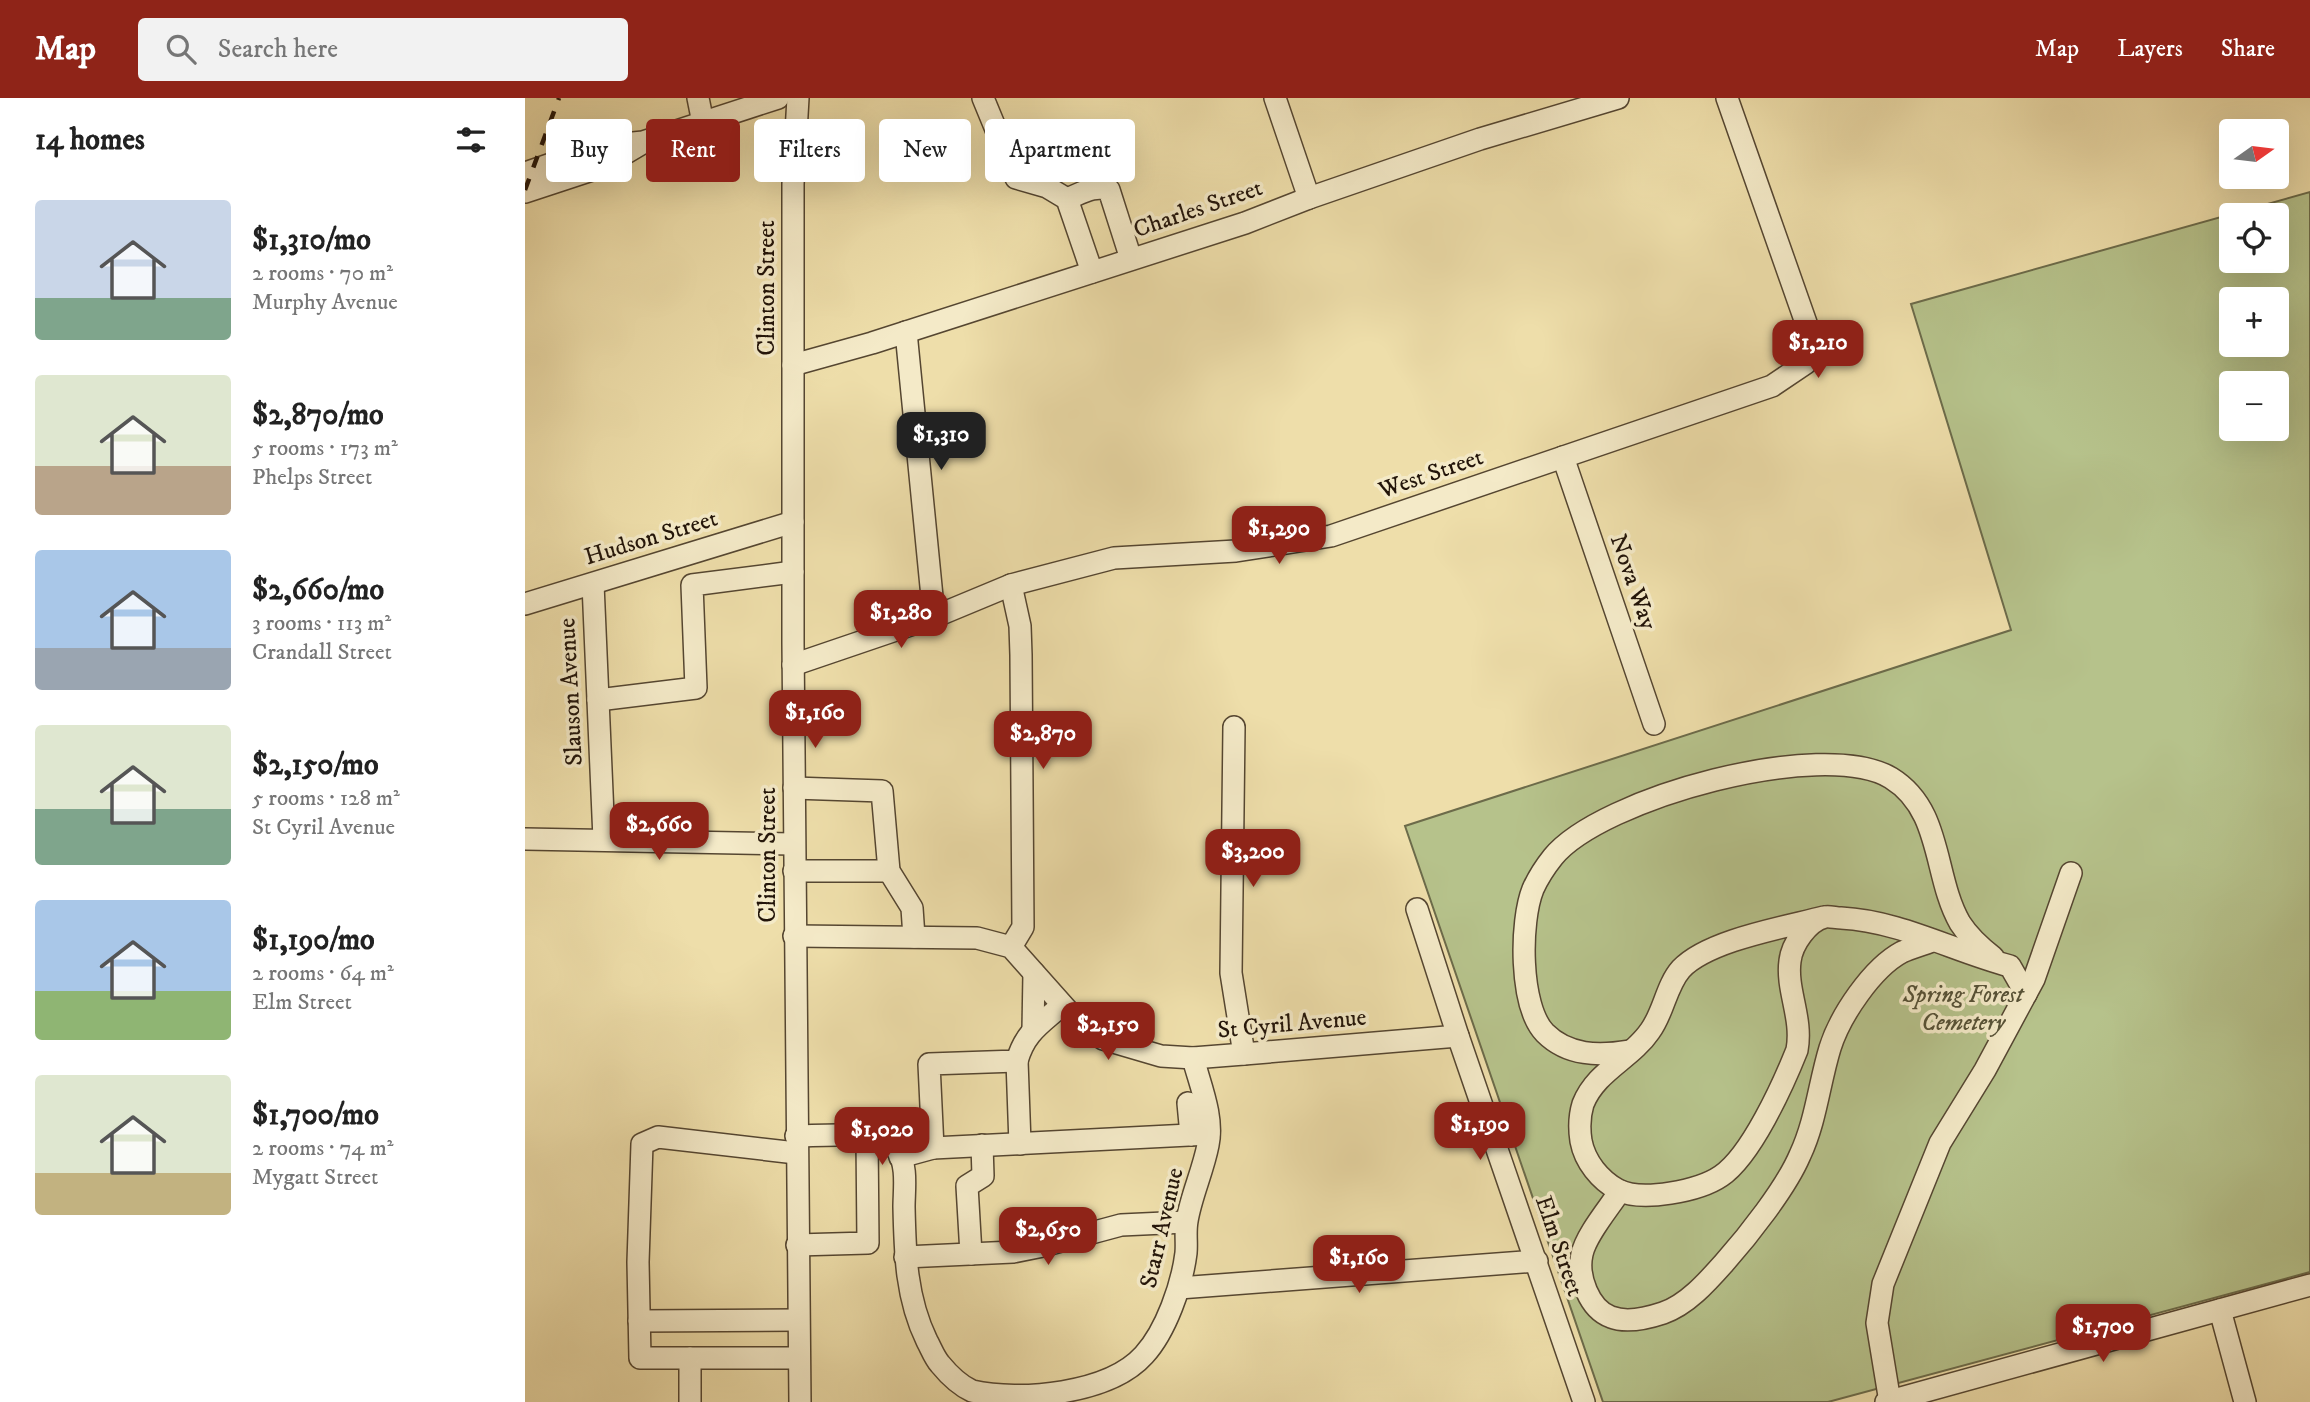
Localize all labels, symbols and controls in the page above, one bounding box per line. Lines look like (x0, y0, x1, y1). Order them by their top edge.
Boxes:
search box (138, 18, 628, 81)
text: Map (35, 29, 96, 70)
icon: search (162, 30, 200, 68)
text: Search here (218, 33, 338, 66)
text: Map (2035, 34, 2079, 64)
text: Layers (2117, 34, 2183, 64)
text: Share (2221, 34, 2275, 64)
chip: Buy (546, 119, 632, 182)
chip: Rent (646, 119, 740, 182)
chip: Filters (754, 119, 865, 182)
chip: New (879, 119, 971, 182)
chip: Apartment (985, 119, 1135, 182)
north arrow (2219, 119, 2289, 189)
map controls (2219, 119, 2289, 441)
icon: filters (452, 121, 490, 159)
text: 14 homes (35, 122, 145, 159)
street label: Charles Street (1130, 173, 1267, 245)
button: locate (2219, 203, 2289, 273)
street label: Clinton Street (752, 220, 782, 356)
text: $1,310/mo (252, 222, 371, 259)
icon: home (91, 228, 175, 312)
text: 2 rooms · 70 m² (252, 259, 393, 288)
button: + (2219, 287, 2289, 357)
text: Murphy Avenue (252, 288, 398, 317)
pin: $1,210 (1761, 320, 1875, 380)
text: $1,210 (1788, 328, 1848, 357)
button: − (2219, 371, 2289, 441)
text: $2,870/mo (252, 397, 384, 434)
icon: home (91, 403, 175, 487)
pin: $1,310 (884, 412, 998, 472)
text: $1,310 (913, 420, 969, 449)
text: 5 rooms · 173 m² (252, 434, 398, 463)
street label: West Street (1374, 442, 1487, 506)
text: Phelps Street (252, 463, 372, 492)
street label: Hudson Street (581, 503, 721, 572)
pin: $1,290 (1222, 506, 1336, 566)
text: $1,290 (1248, 514, 1310, 543)
street label: Nova Way (1603, 530, 1663, 634)
text: $2,660/mo (252, 572, 384, 609)
icon: home (91, 578, 175, 662)
pin: $1,280 (844, 590, 958, 650)
text: $1,280 (870, 598, 932, 627)
text: 3 rooms · 113 m² (252, 609, 391, 638)
street label: Slauson Avenue (552, 617, 590, 767)
text: Crandall Street (252, 638, 392, 667)
pin: $1,160 (758, 690, 872, 750)
text: $1,160 (785, 698, 845, 727)
pin: $2,870 (986, 712, 1100, 771)
text: $2,870 (1010, 719, 1076, 748)
text: $2,150/mo (252, 747, 379, 784)
icon: home (91, 753, 175, 837)
text: 5 rooms · 128 m² (252, 784, 400, 813)
street label: Clinton Street (753, 787, 783, 923)
pin: $2,660 (602, 802, 716, 862)
text: $2,660 (626, 810, 692, 839)
text: St Cyril Avenue (252, 813, 395, 842)
pin: $3,200 (1196, 830, 1310, 889)
text: $3,200 (1221, 837, 1285, 866)
text: $1,190/mo (252, 922, 375, 959)
icon: home (91, 928, 175, 1012)
text: 2 rooms · 64 m² (252, 959, 394, 988)
park label: Spring Forest Cemetery (1902, 980, 2025, 1038)
text: Elm Street (252, 988, 352, 1017)
pin: $2,150 (1051, 1002, 1165, 1062)
street label: St Cyril Avenue (1216, 1003, 1368, 1045)
text: $2,150 (1077, 1010, 1139, 1039)
text: $1,700/mo (252, 1097, 379, 1134)
pin: $1,190 (1423, 1102, 1537, 1162)
icon: home (91, 1103, 175, 1187)
pin: $1,020 (825, 1108, 939, 1167)
text: $1,190 (1450, 1110, 1510, 1139)
text: $1,020 (850, 1115, 914, 1144)
text: 2 rooms · 74 m² (252, 1134, 393, 1163)
text: Mygatt Street (252, 1163, 378, 1192)
street label: Starr Avenue (1134, 1165, 1190, 1291)
street label: Elm Street (1528, 1192, 1590, 1300)
pin: $2,650 (991, 1208, 1105, 1267)
text: $2,650 (1015, 1215, 1081, 1244)
pin: $1,160 (1302, 1236, 1416, 1295)
text: $1,160 (1329, 1243, 1389, 1272)
pin: $1,700 (2046, 1304, 2160, 1364)
text: $1,700 (2072, 1312, 2134, 1341)

